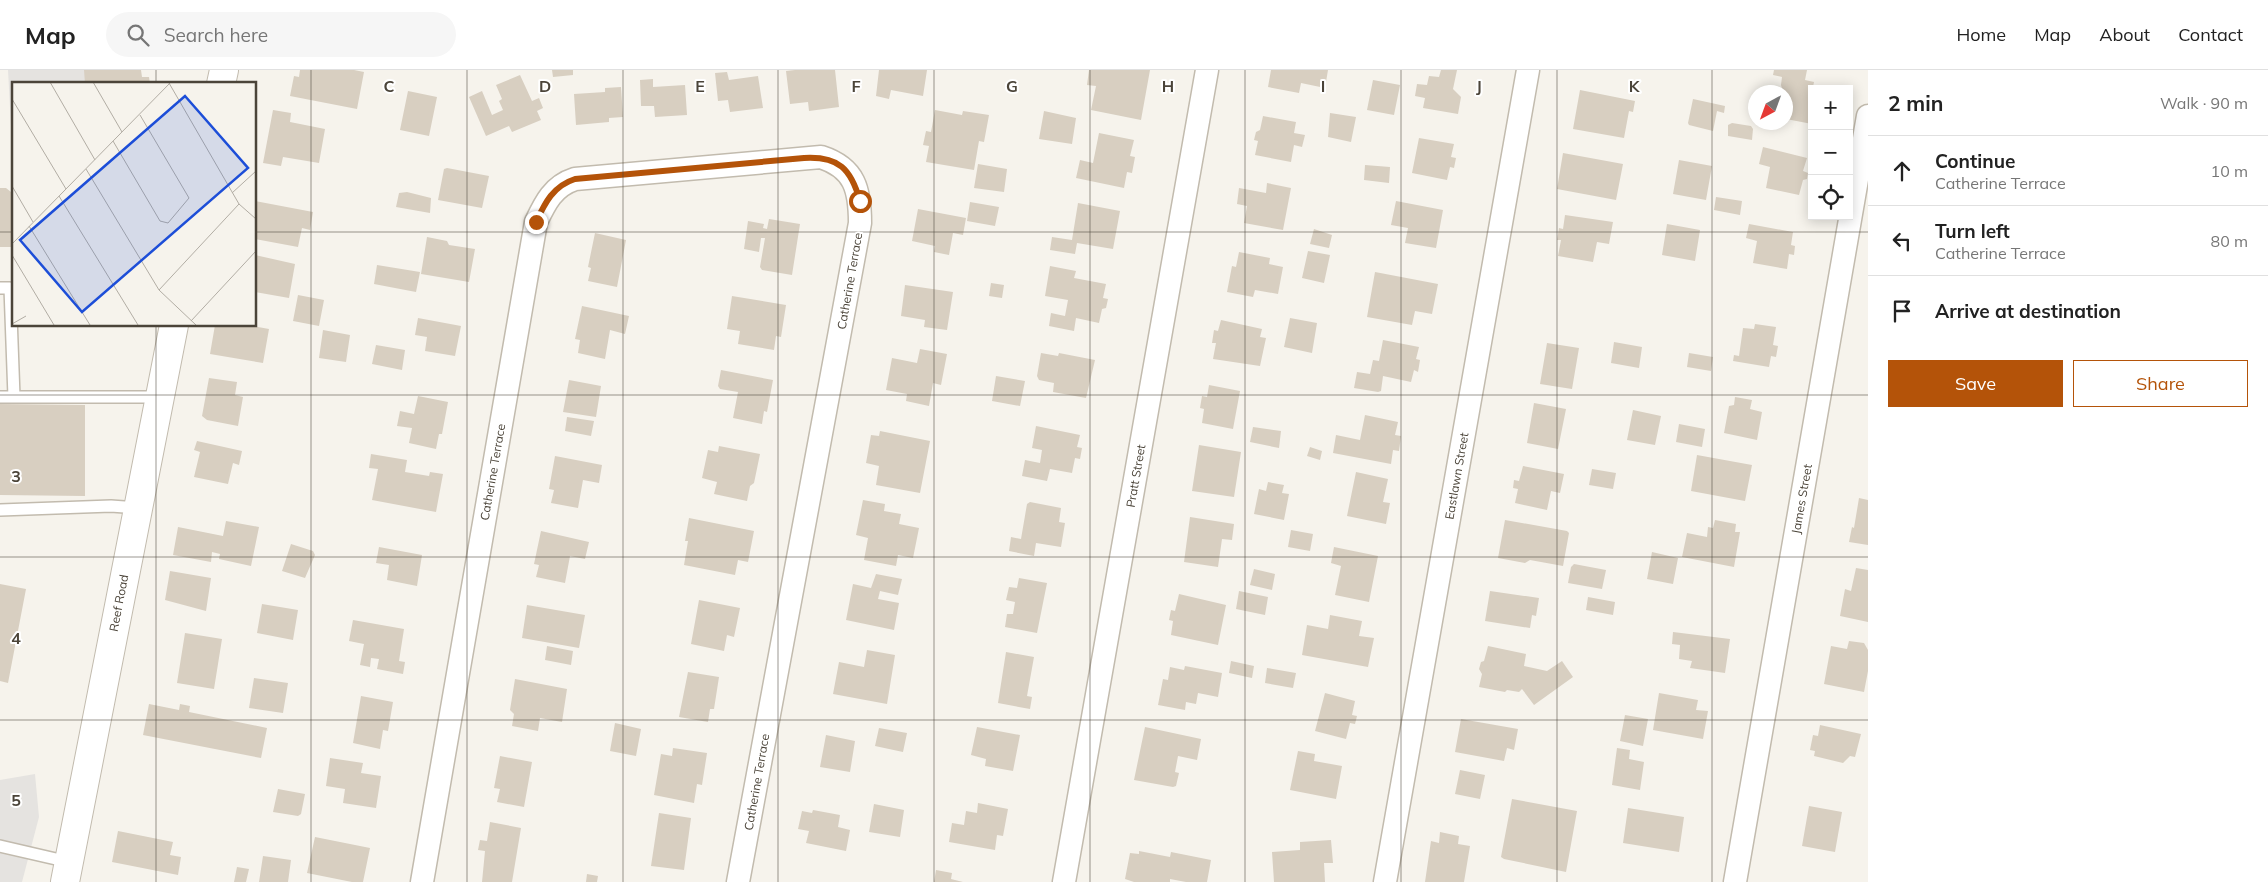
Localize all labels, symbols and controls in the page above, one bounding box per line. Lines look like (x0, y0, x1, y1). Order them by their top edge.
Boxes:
search box (106, 12, 456, 57)
text: Map (25, 20, 76, 50)
icon: search (124, 21, 152, 49)
text: Search here (164, 23, 268, 47)
text: Home (1956, 23, 2006, 46)
text: Map (2034, 23, 2071, 46)
text: About (2099, 23, 2150, 46)
text: Contact (2178, 23, 2243, 46)
text: C (384, 76, 395, 96)
text: D (539, 76, 551, 96)
text: E (695, 76, 705, 96)
text: F (851, 76, 861, 96)
text: G (1006, 76, 1018, 96)
text: H (1162, 76, 1174, 96)
text: I (1321, 76, 1325, 96)
text: J (1476, 76, 1482, 96)
text: K (1629, 76, 1641, 96)
inset map (12, 82, 256, 326)
north arrow (1748, 85, 1793, 130)
map controls (1808, 85, 1853, 220)
button: + (1808, 85, 1853, 130)
text: 2 min (1888, 90, 1943, 116)
text: Walk · 90 m (2160, 93, 2248, 113)
button: − (1808, 130, 1853, 175)
text: Continue (1935, 149, 2015, 173)
icon: ahead (1888, 157, 1916, 185)
text: 10 m (2211, 161, 2248, 181)
text: Catherine Terrace (1935, 173, 2066, 193)
button: locate (1808, 175, 1853, 220)
route start (849, 190, 872, 213)
route end (525, 211, 548, 234)
text: Turn left (1935, 219, 2010, 243)
icon: left (1888, 227, 1916, 255)
street label: Catherine Terrace (834, 231, 865, 330)
text: 80 m (2211, 231, 2248, 251)
text: Catherine Terrace (1935, 243, 2066, 263)
icon: arrive (1888, 297, 1916, 325)
text: Arrive at destination (1935, 299, 2121, 323)
button: Save (1888, 360, 2063, 407)
button: Share (2073, 360, 2248, 407)
street label: Catherine Terrace (477, 422, 508, 521)
street label: Eastlawn Street (1441, 431, 1472, 521)
street label: Pratt Street (1123, 443, 1148, 509)
street label: James Street (1788, 463, 1815, 535)
text: 3 (11, 466, 21, 486)
street label: Reef Road (106, 573, 131, 633)
text: 4 (11, 628, 21, 648)
street label: Catherine Terrace (741, 732, 772, 831)
text: 5 (11, 790, 21, 810)

